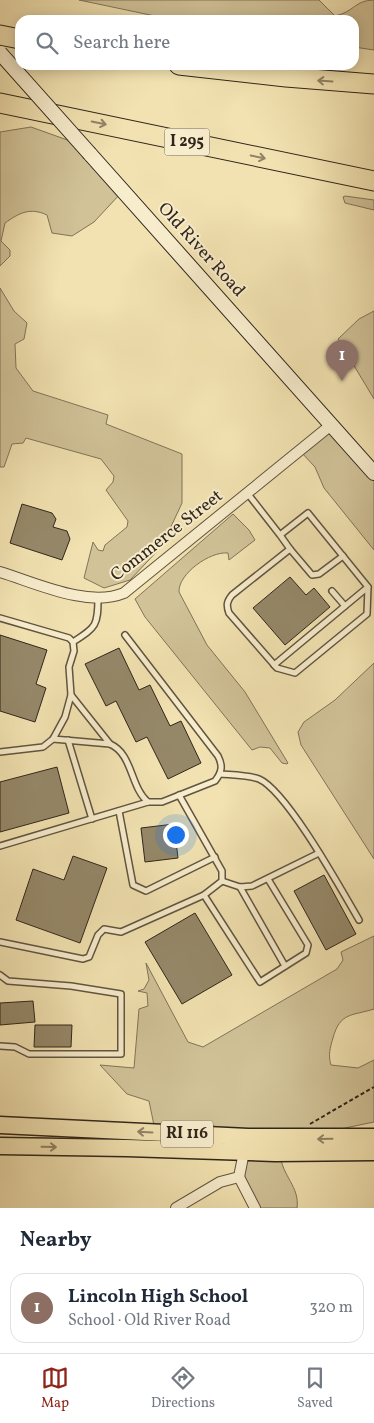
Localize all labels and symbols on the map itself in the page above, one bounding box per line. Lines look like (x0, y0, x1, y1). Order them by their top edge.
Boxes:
one-way arrow (318, 76, 334, 85)
one-way arrow (91, 119, 107, 129)
road number: I 295 (164, 128, 210, 156)
one-way arrow (250, 152, 266, 162)
street label: Old River Road (152, 197, 250, 303)
pin: 1 (326, 340, 358, 381)
street label: Commerce Street (105, 484, 229, 588)
your location (163, 822, 189, 848)
road number: RI 116 (161, 1120, 213, 1148)
one-way arrow (138, 1128, 154, 1137)
one-way arrow (318, 1134, 334, 1144)
one-way arrow (40, 1142, 56, 1152)

